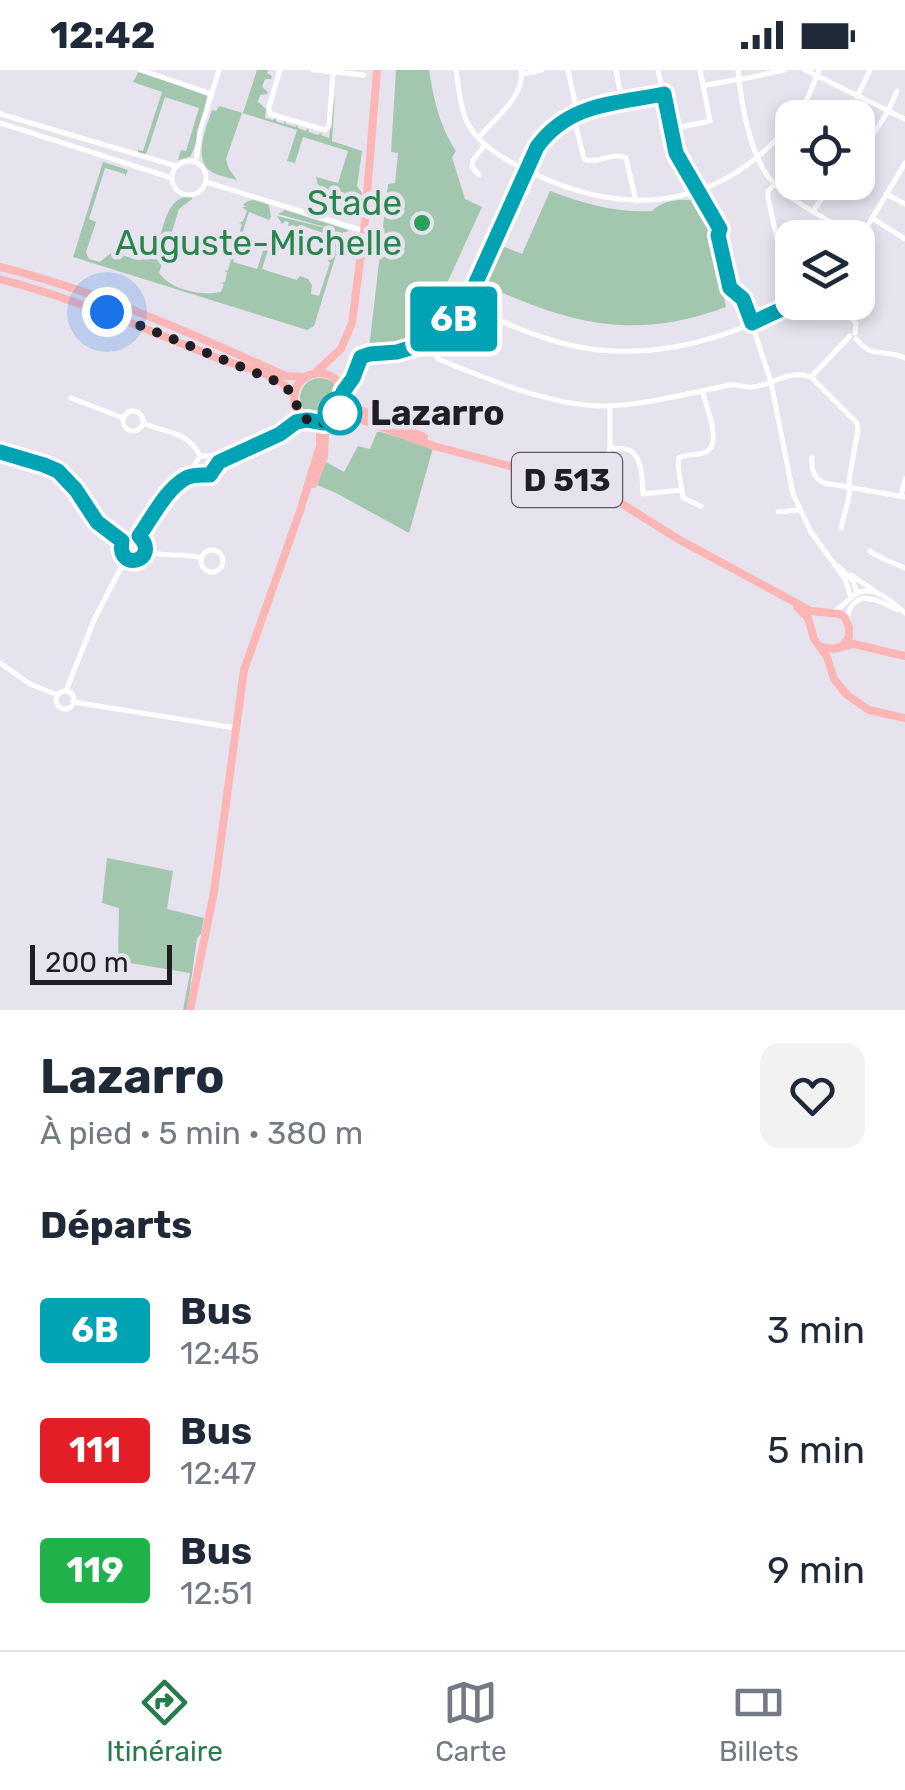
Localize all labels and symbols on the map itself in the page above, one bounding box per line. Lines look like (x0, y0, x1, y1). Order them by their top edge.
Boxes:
place label: Stade Auguste-Michelle (115, 182, 402, 264)
marker: Stade Auguste-Michelle (411, 212, 433, 234)
line badge: 6B (409, 286, 499, 352)
your location (82, 287, 132, 337)
marker: Lazarro (319, 392, 361, 434)
place label: Lazarro (370, 392, 505, 434)
road number: D 513 (512, 453, 622, 507)
scale bar (30, 940, 172, 984)

